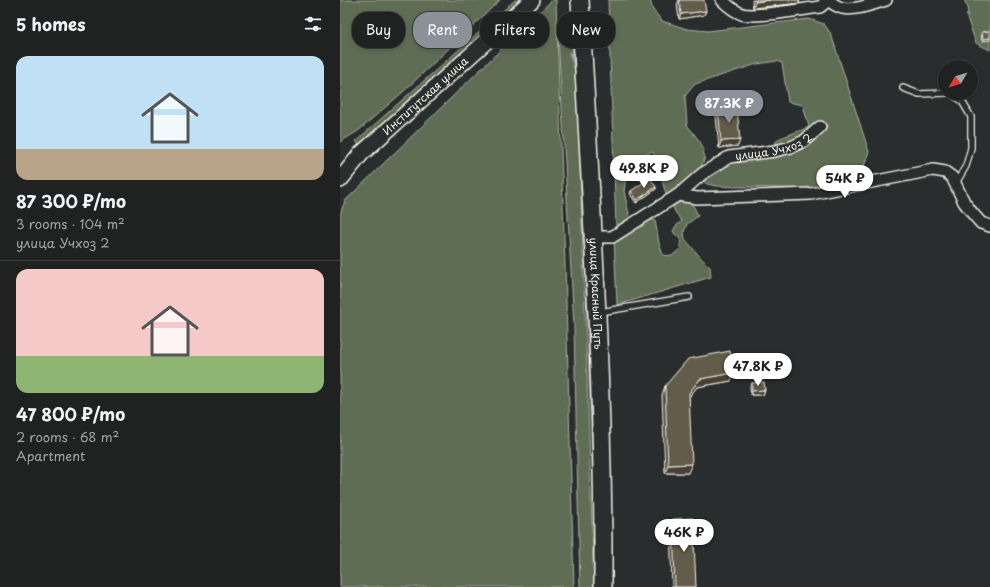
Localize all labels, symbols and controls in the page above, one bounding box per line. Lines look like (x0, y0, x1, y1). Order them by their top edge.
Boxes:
text: 5 homes (16, 11, 86, 37)
chip: Buy (352, 12, 405, 48)
chip: Rent (413, 12, 472, 48)
chip: Filters (480, 12, 549, 48)
chip: New (557, 12, 615, 48)
icon: filters (302, 13, 324, 35)
street label: Институтская улица (378, 52, 472, 139)
north arrow (938, 60, 978, 100)
map controls (938, 60, 978, 100)
icon: home (134, 82, 206, 154)
pin: 87.3K ₽ (692, 90, 766, 124)
text: 87.3K ₽ (704, 93, 754, 112)
street label: улица Учхоз 2 (734, 129, 816, 164)
pin: 49.8K ₽ (607, 155, 681, 189)
text: 49.8K ₽ (619, 158, 669, 177)
pin: 54K ₽ (817, 165, 873, 199)
text: 54K ₽ (825, 168, 865, 187)
text: 87 300 ₽/mo (16, 188, 126, 214)
text: 3 rooms · 104 m² (16, 214, 125, 233)
text: улица Учхоз 2 (16, 233, 109, 252)
street label: улица Красный Путь (585, 237, 607, 350)
icon: home (134, 295, 206, 367)
pin: 47.8K ₽ (721, 353, 795, 387)
text: 47.8K ₽ (733, 356, 783, 375)
text: 47 800 ₽/mo (16, 401, 125, 427)
text: 2 rooms · 68 m² (16, 427, 119, 446)
text: Apartment (16, 446, 85, 465)
pin: 46K ₽ (656, 519, 712, 553)
text: 46K ₽ (664, 522, 704, 541)

